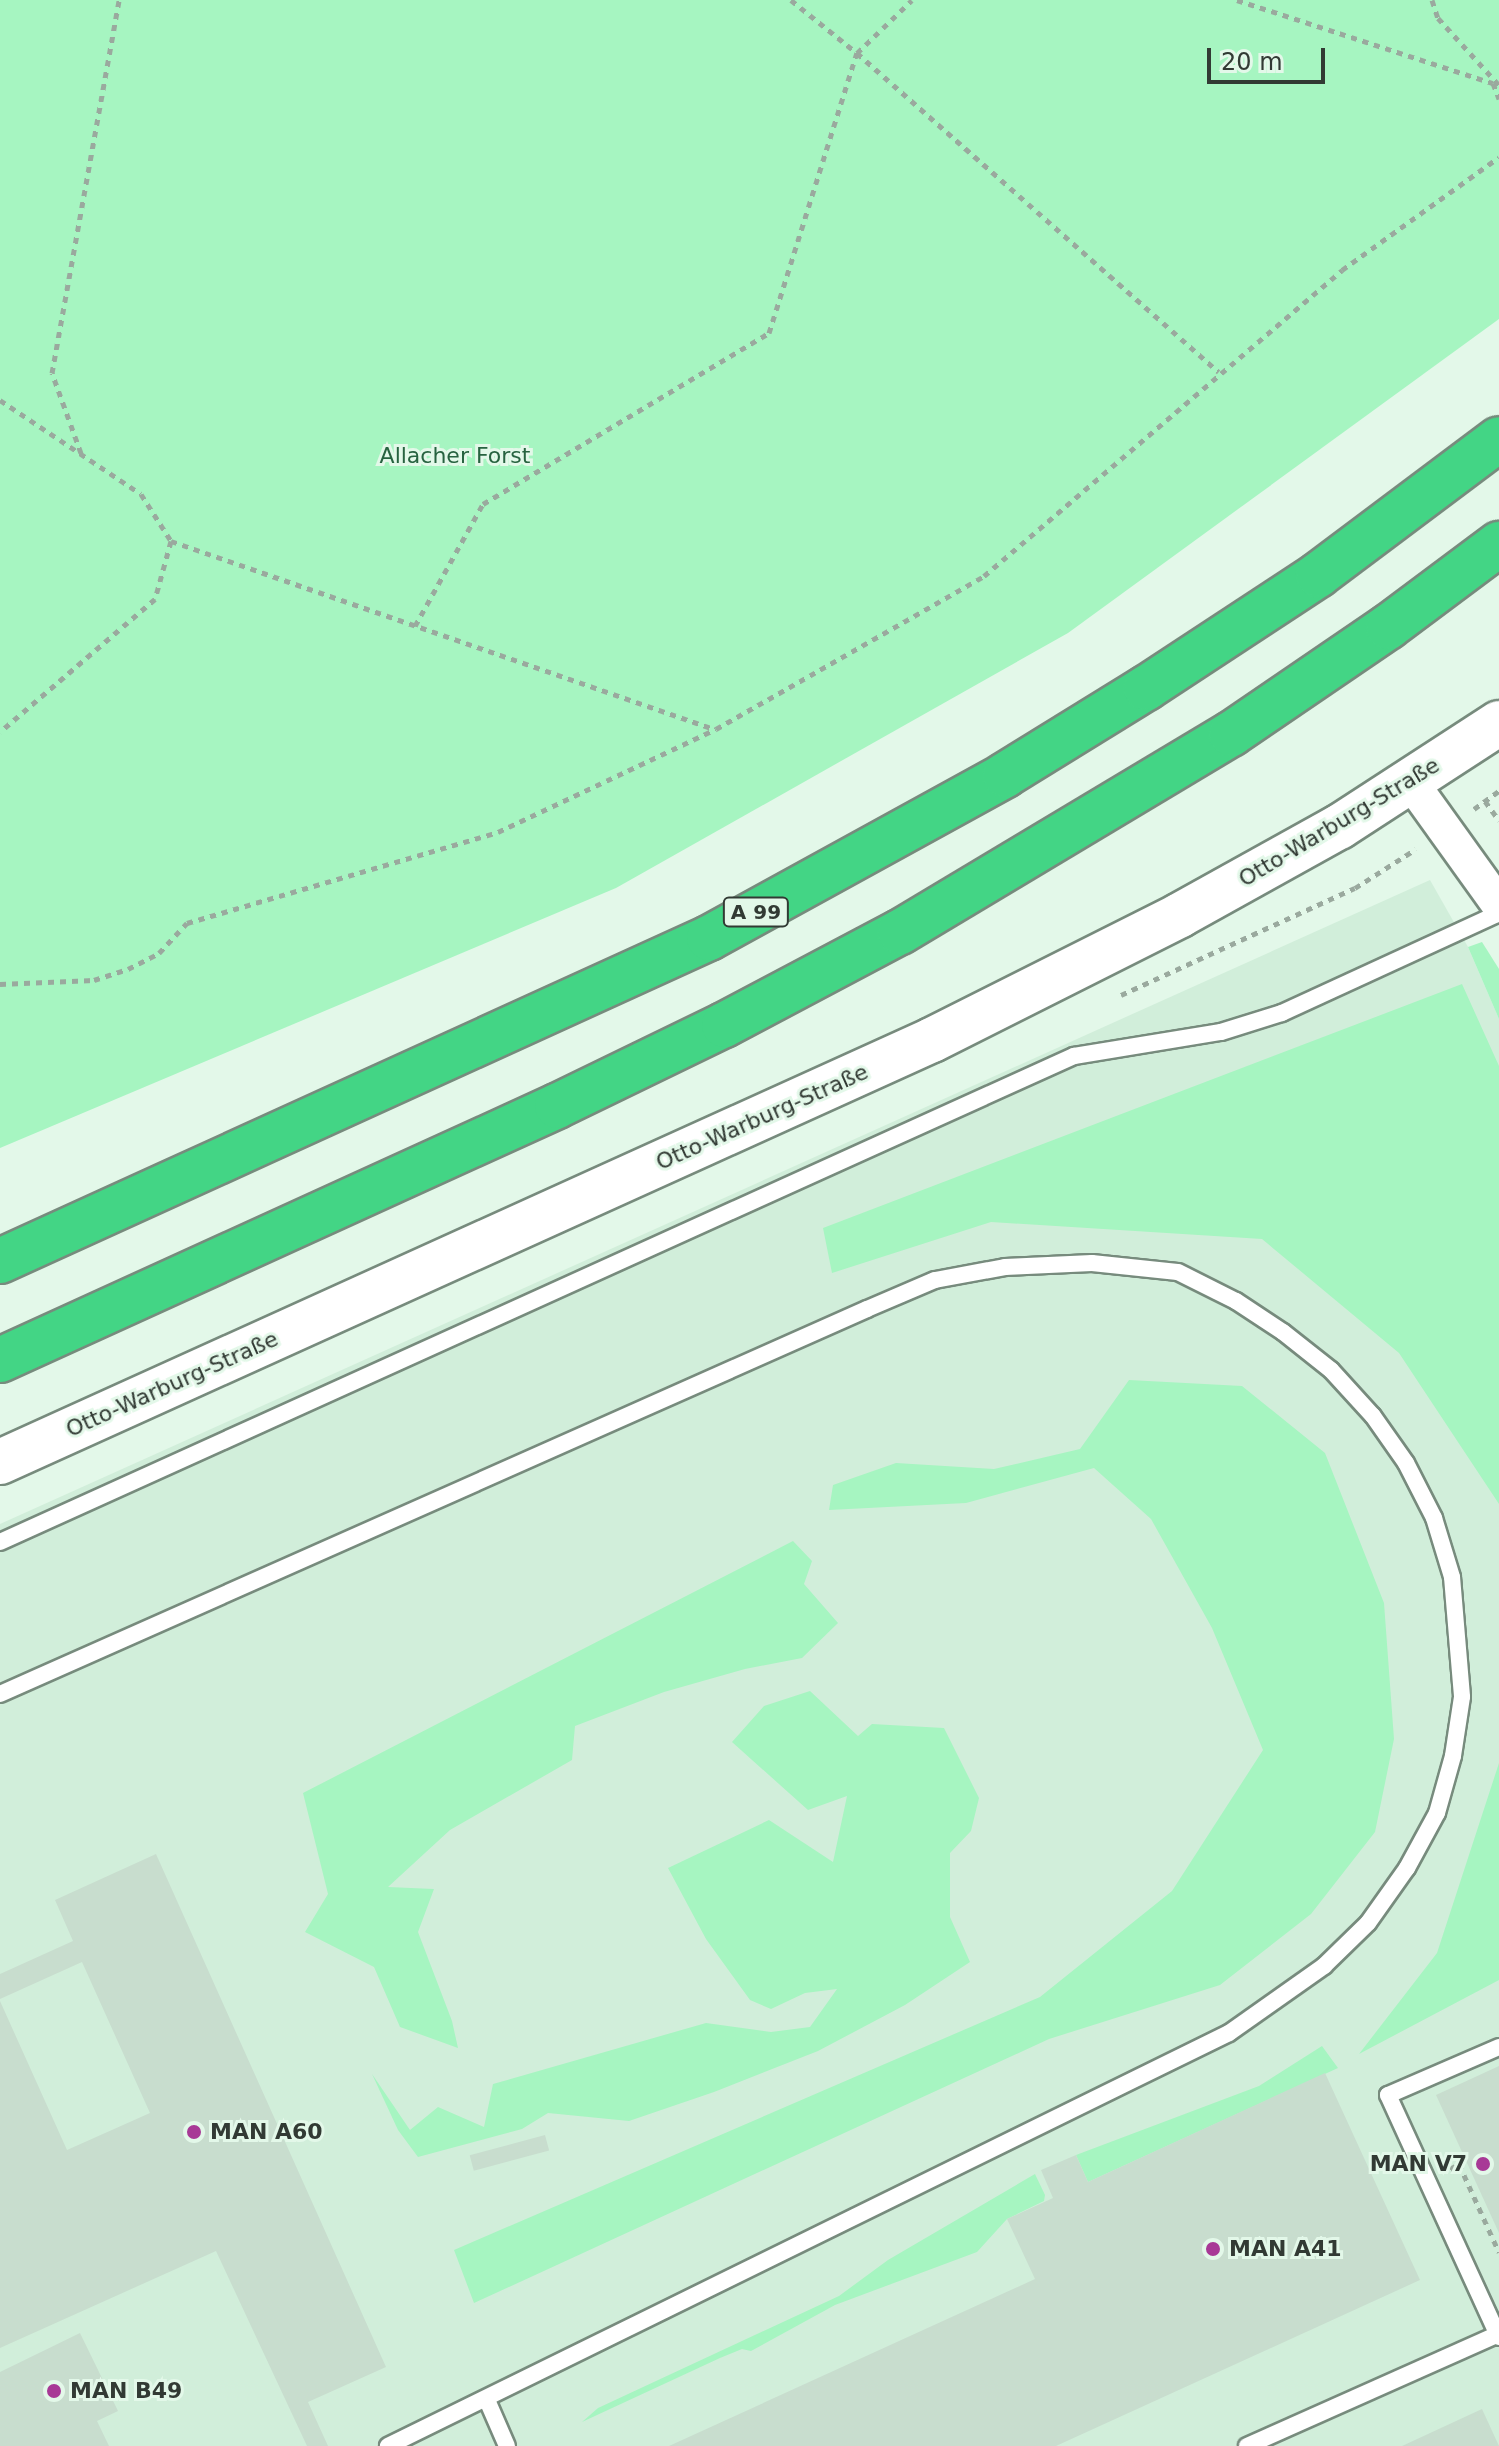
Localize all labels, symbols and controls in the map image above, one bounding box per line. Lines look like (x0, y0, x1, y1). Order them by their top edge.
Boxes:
scale bar (1211, 32, 1329, 82)
text: 20 m (1221, 48, 1283, 76)
park label: Allacher Forst (380, 443, 530, 469)
street label: Otto-Warburg-Straße (1234, 752, 1444, 892)
road number: A 99 (722, 896, 790, 928)
street label: Otto-Warburg-Straße (652, 1058, 872, 1176)
street label: Otto-Warburg-Straße (62, 1325, 282, 1443)
place label: MAN A60 (210, 2119, 323, 2145)
marker: MAN A60 (185, 2123, 203, 2141)
place label: MAN V7 (1370, 2151, 1467, 2177)
marker: MAN V7 (1474, 2155, 1492, 2173)
place label: MAN A41 (1229, 2236, 1342, 2262)
marker: MAN A41 (1204, 2240, 1222, 2258)
place label: MAN B49 (70, 2378, 182, 2404)
marker: MAN B49 (45, 2382, 63, 2400)

